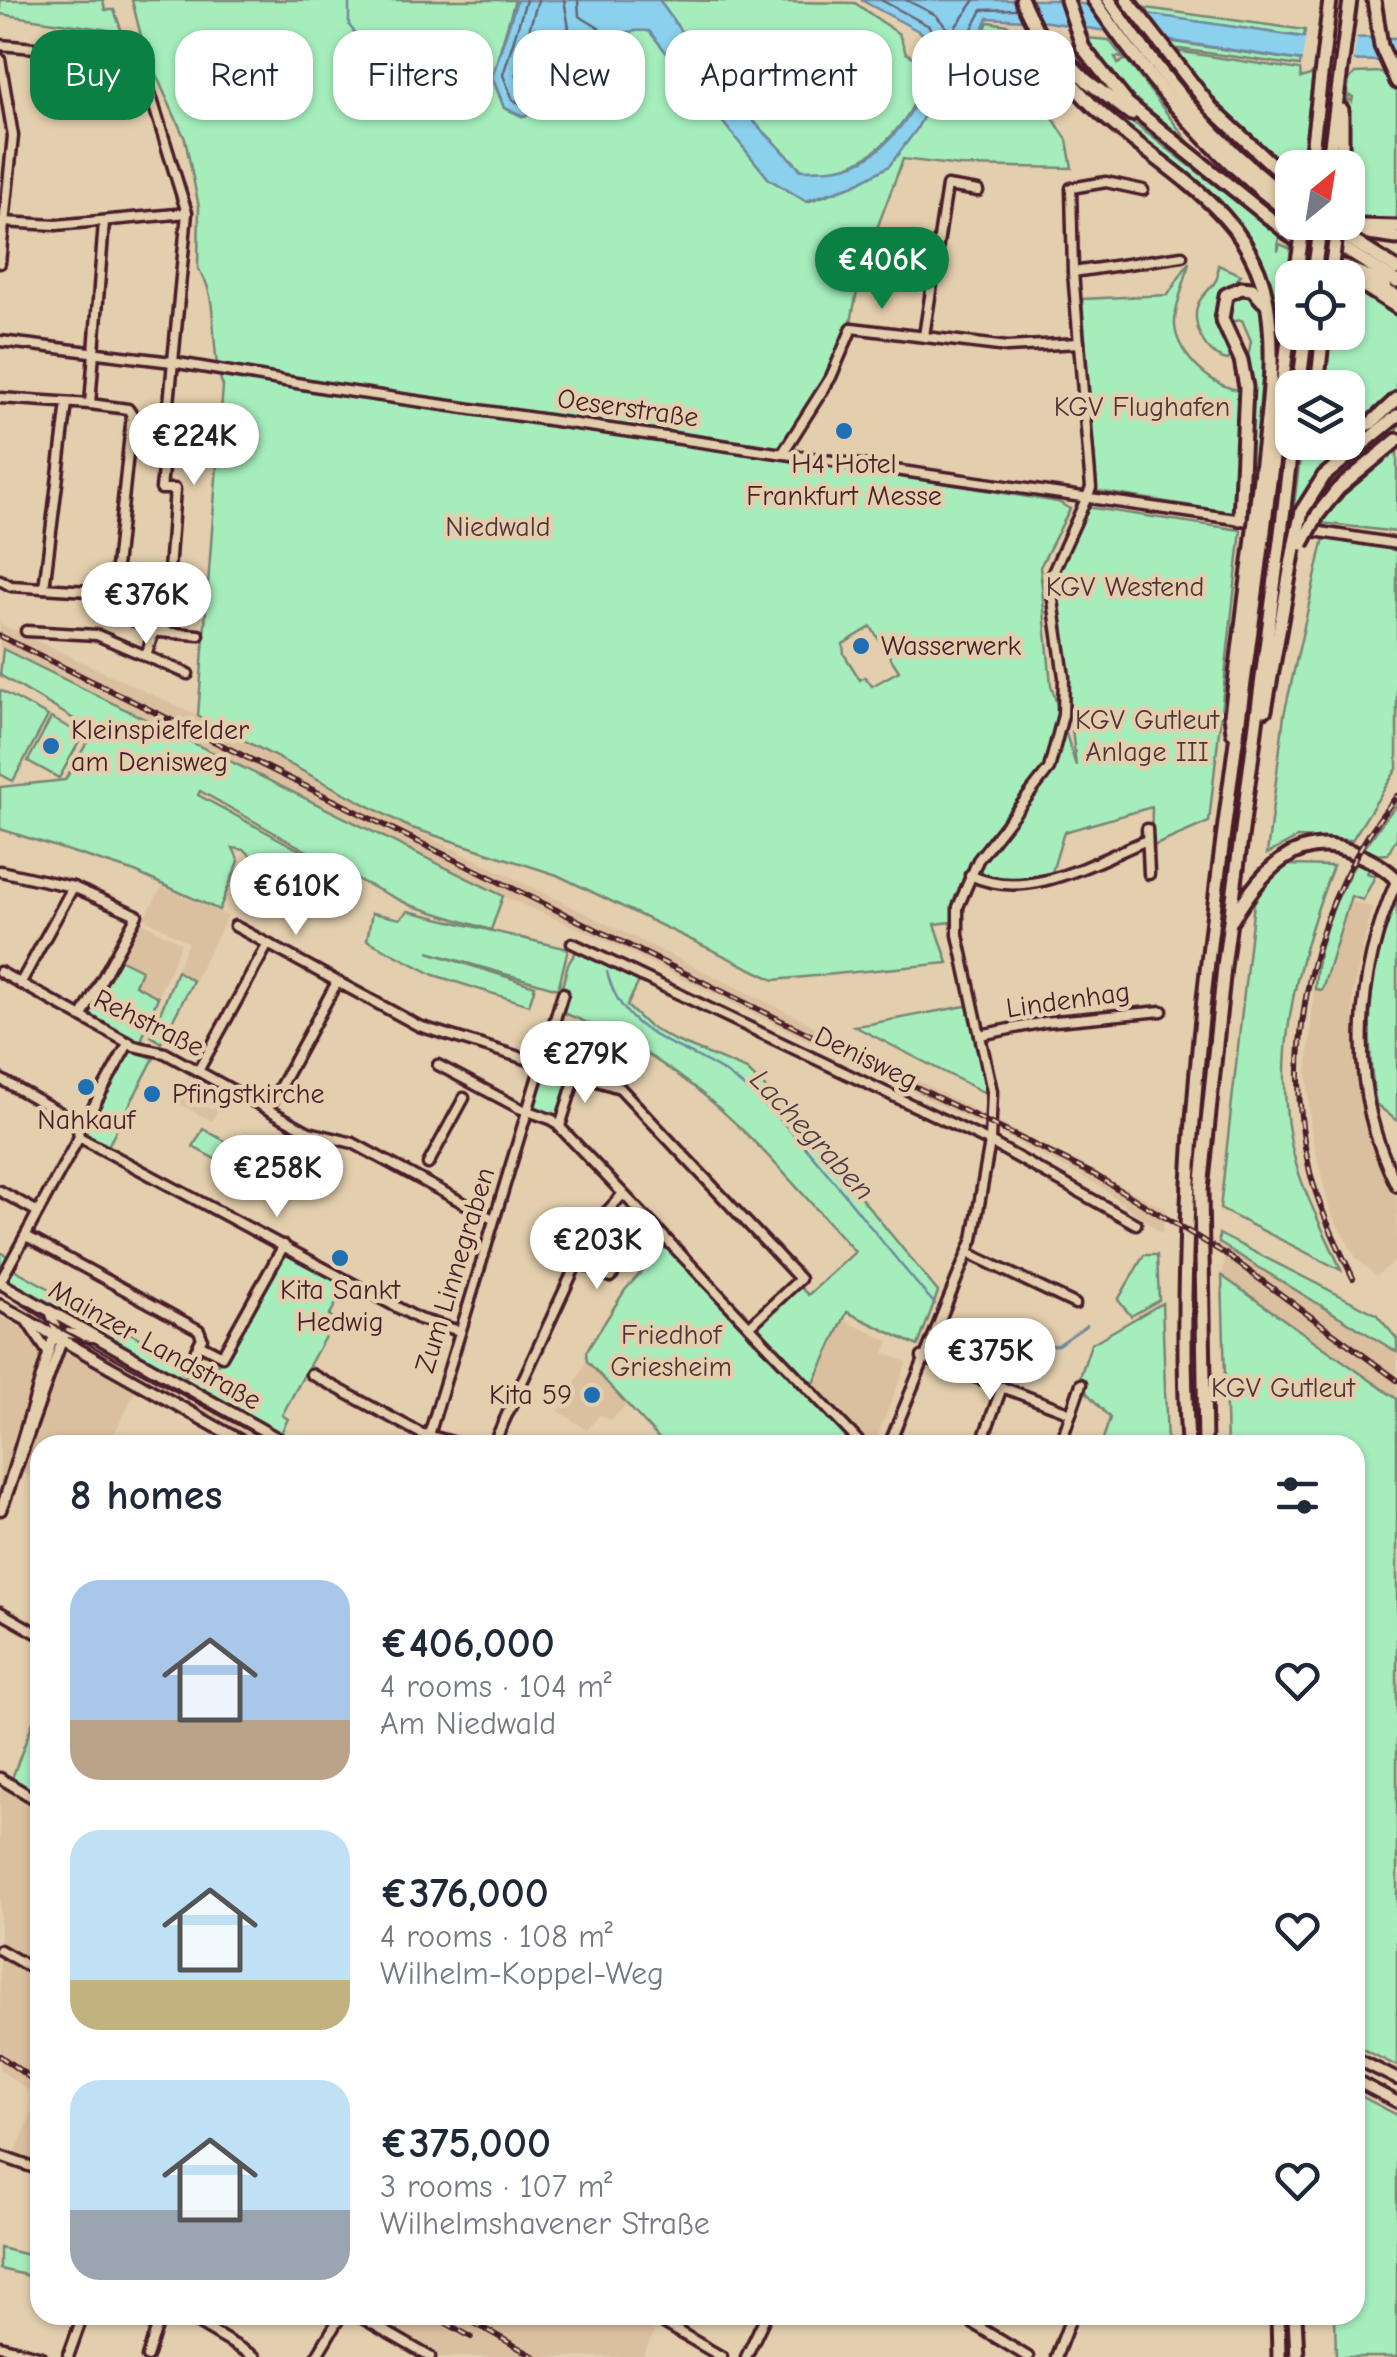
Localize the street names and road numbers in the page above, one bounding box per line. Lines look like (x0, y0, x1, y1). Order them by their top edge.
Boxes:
street label: Oeserstraße (555, 382, 701, 434)
street label: Lindenhag (1004, 975, 1132, 1025)
street label: Rehstraße (89, 983, 209, 1063)
street label: Denisweg (809, 1019, 923, 1097)
street label: Zum Linnegraben (409, 1164, 501, 1376)
street label: Mainzer Landstraße (43, 1273, 267, 1417)

